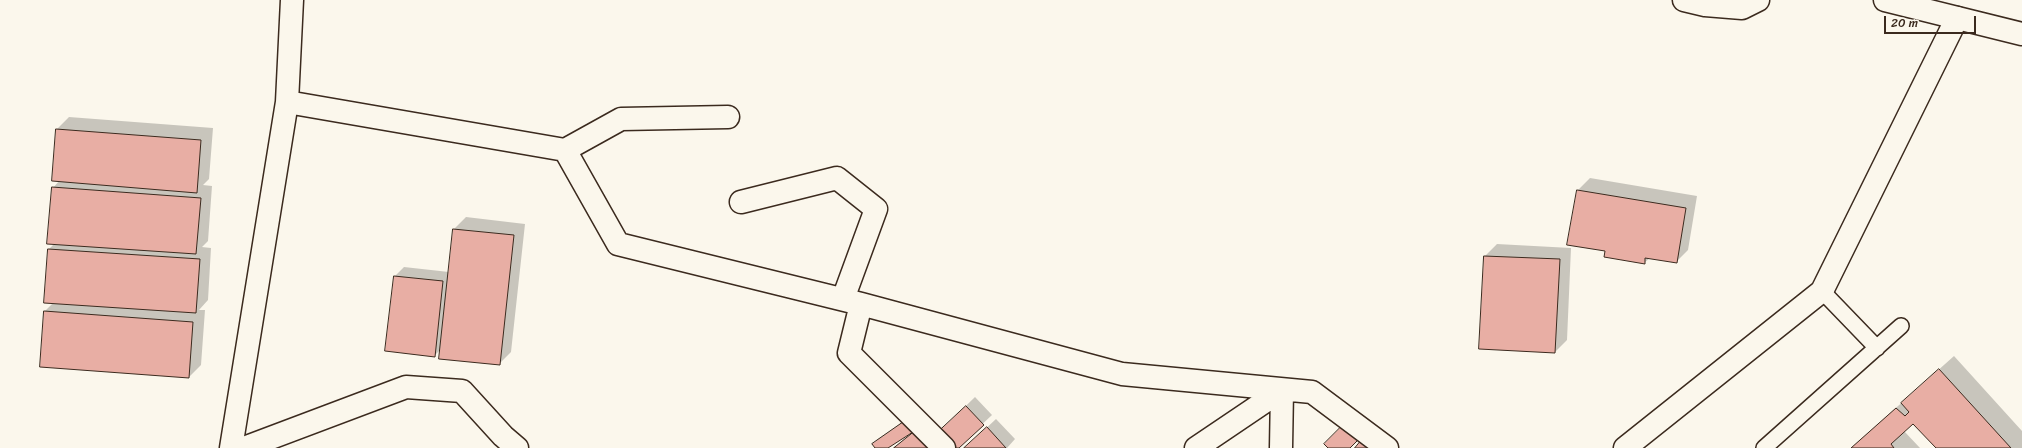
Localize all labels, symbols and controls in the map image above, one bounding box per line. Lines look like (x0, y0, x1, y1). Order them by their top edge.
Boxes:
scale bar (1886, 8, 1978, 34)
text: 20 m (1891, 12, 1918, 34)

